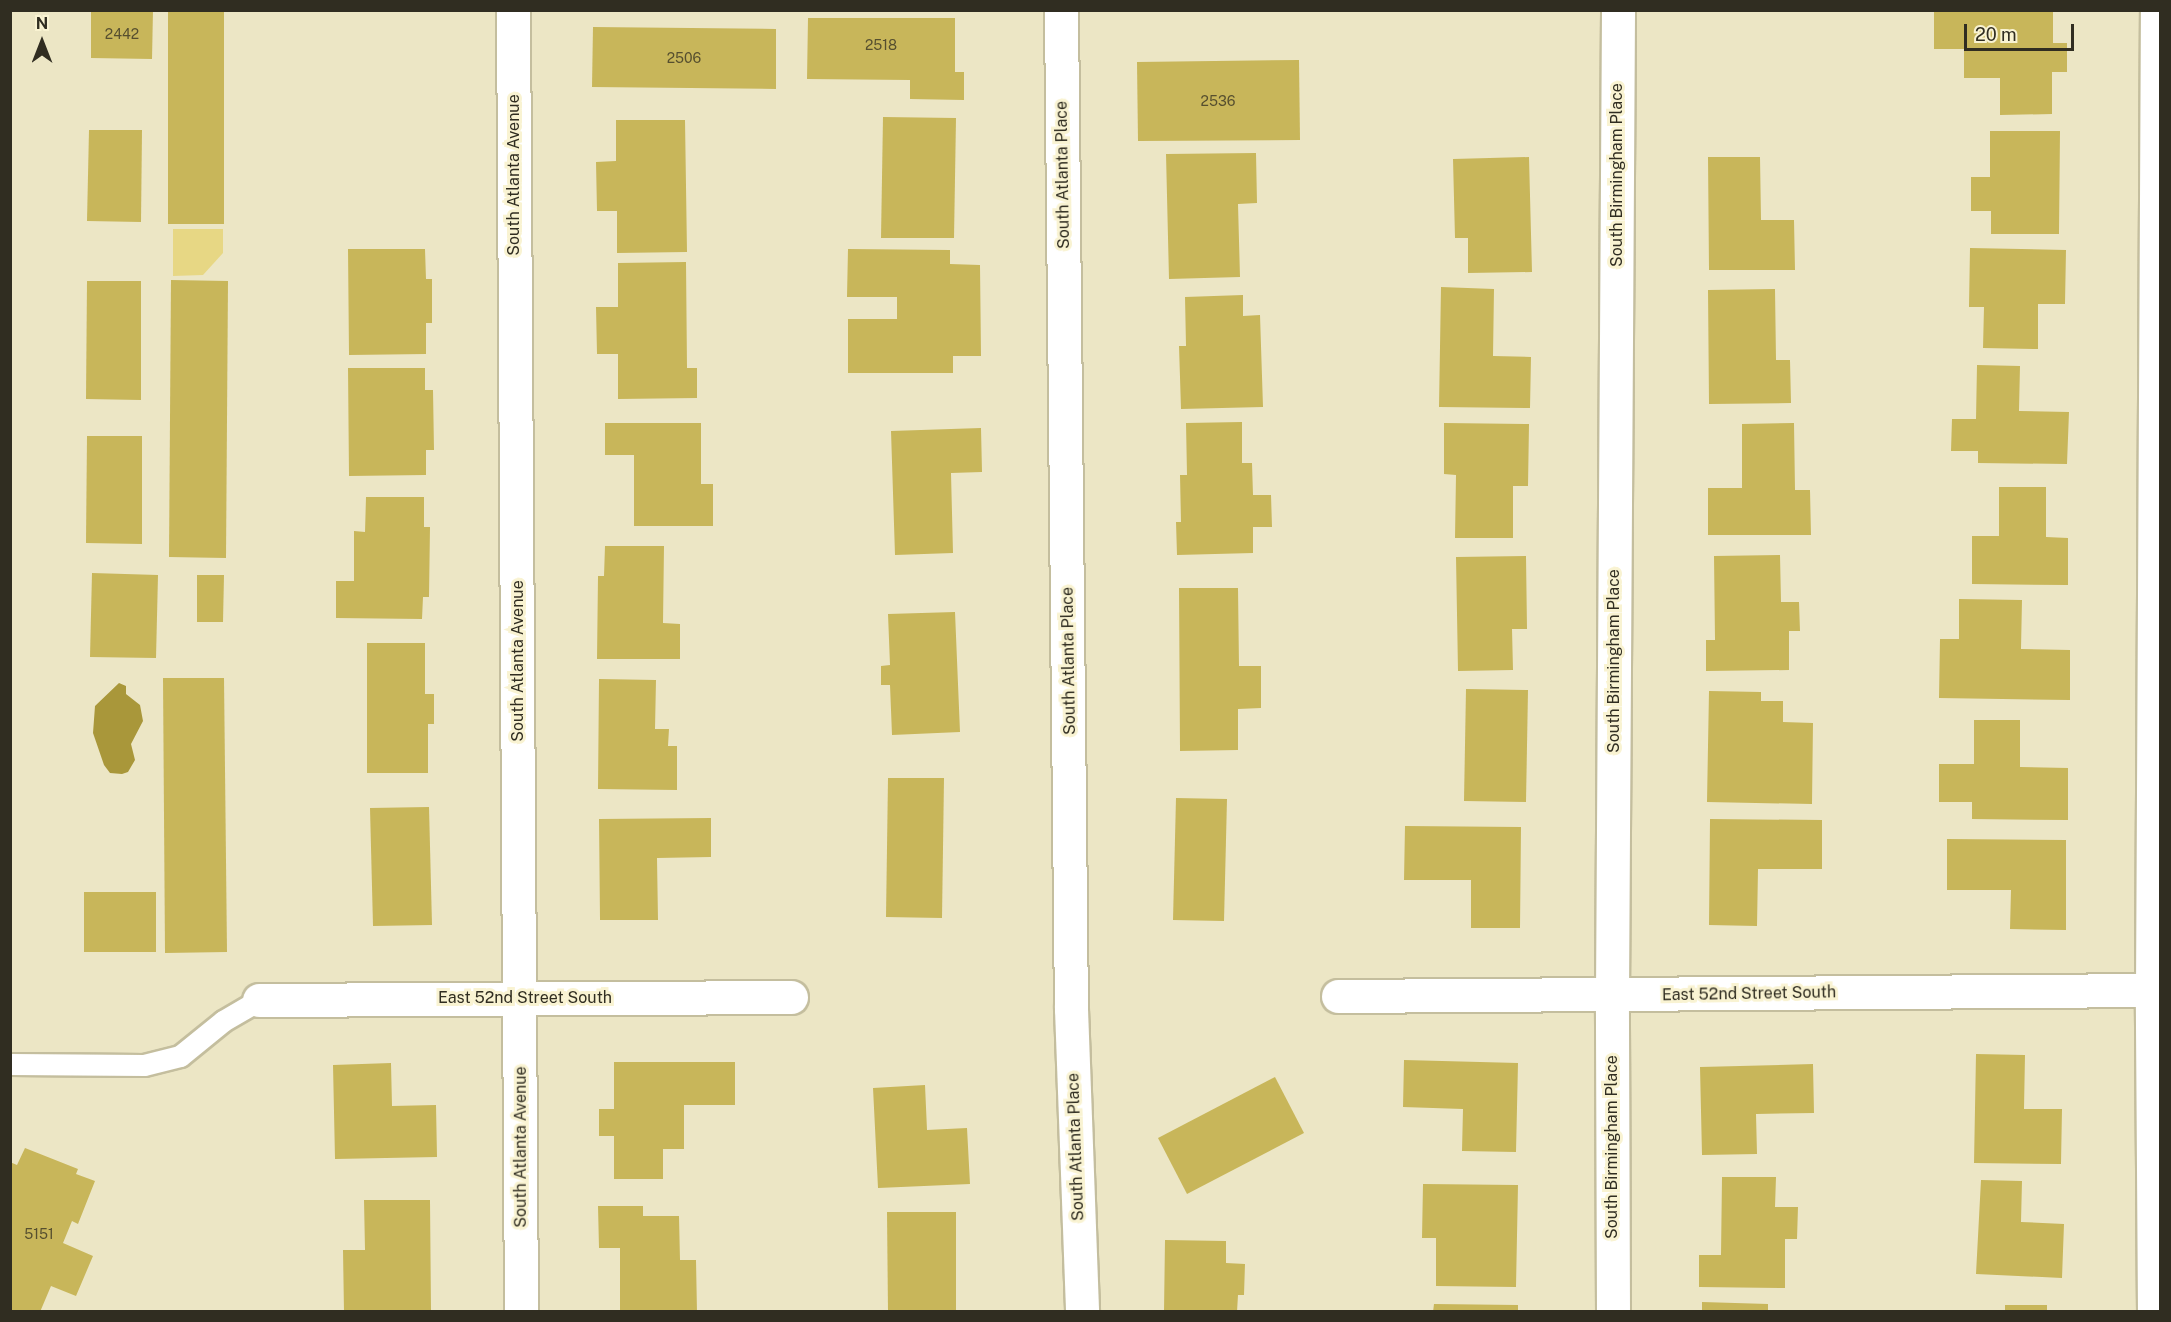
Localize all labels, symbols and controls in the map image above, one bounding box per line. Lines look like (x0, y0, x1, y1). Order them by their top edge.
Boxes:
north arrow (12, 12, 72, 72)
scale bar (1967, 12, 2076, 50)
text: N (36, 14, 48, 33)
text: 20 m (1975, 24, 2017, 45)
house number: 2442 (105, 26, 139, 42)
house number: 2518 (865, 37, 897, 53)
house number: 2506 (667, 50, 701, 66)
street label: South Birmingham Place (1607, 83, 1627, 267)
house number: 2536 (1201, 93, 1235, 109)
street label: South Atlanta Avenue (504, 94, 524, 256)
street label: South Atlanta Place (1052, 101, 1074, 249)
street label: South Birmingham Place (1604, 569, 1624, 753)
street label: South Atlanta Avenue (508, 580, 528, 742)
street label: South Atlanta Place (1058, 587, 1080, 735)
street label: East 52nd Street South (1662, 983, 1836, 1005)
street label: East 52nd Street South (438, 988, 612, 1008)
street label: South Birmingham Place (1602, 1055, 1622, 1239)
street label: South Atlanta Avenue (511, 1066, 531, 1228)
street label: South Atlanta Place (1064, 1073, 1088, 1221)
house number: 5151 (24, 1226, 54, 1242)

